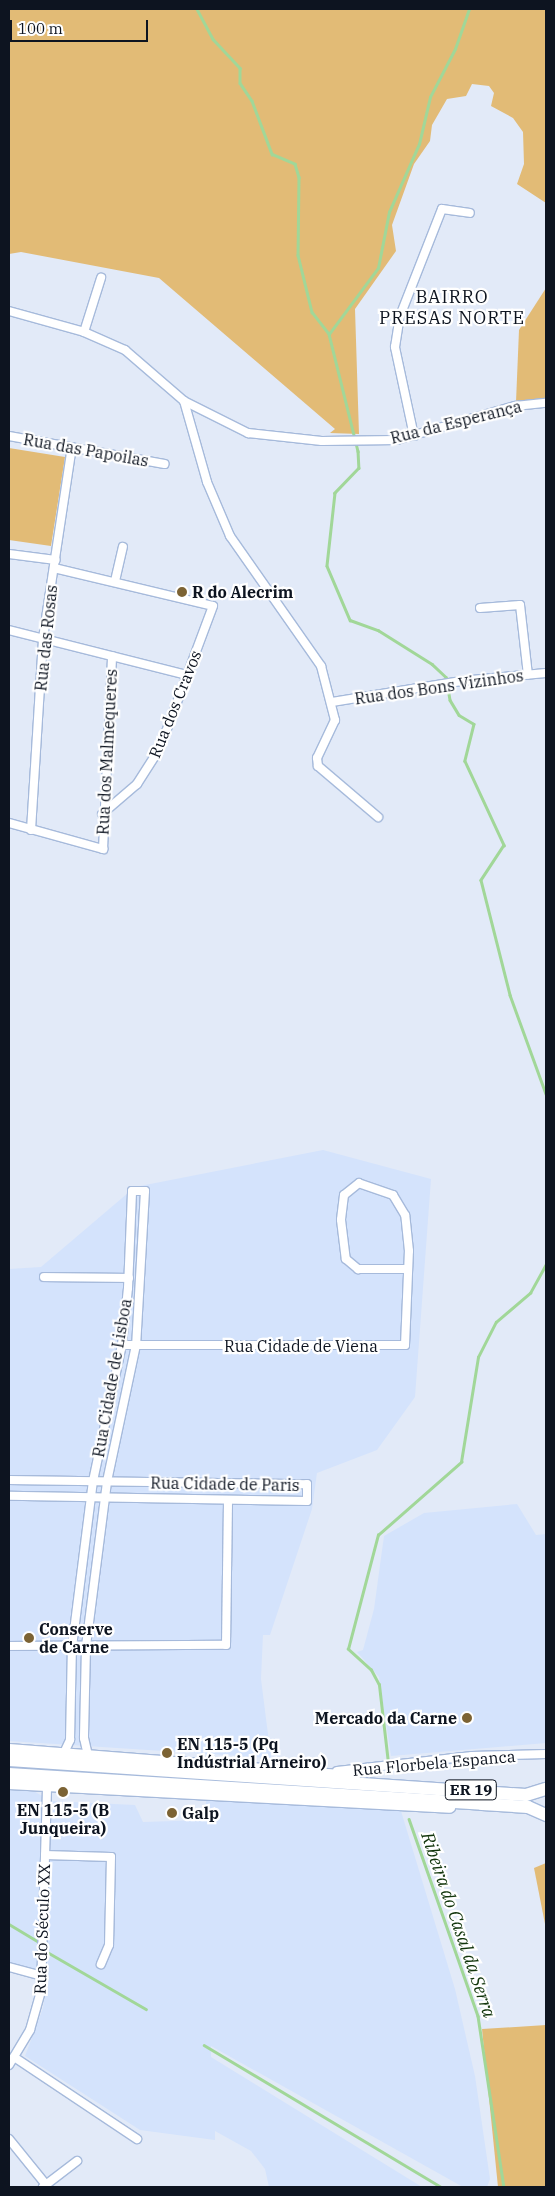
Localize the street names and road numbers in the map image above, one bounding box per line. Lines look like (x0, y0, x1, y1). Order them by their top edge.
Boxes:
street label: Rua da Esperança (388, 396, 524, 448)
street label: Rua das Papoilas (22, 430, 150, 470)
street label: Rua das Rosas (31, 584, 61, 692)
street label: Rua dos Cravos (145, 647, 205, 761)
street label: Rua dos Bons Vizinhos (353, 666, 525, 708)
street label: Rua dos Malmequeres (93, 668, 121, 836)
street label: Rua Cidade de Lisboa (89, 1297, 135, 1459)
street label: Rua Cidade de Viena (224, 1336, 378, 1356)
street label: Rua Cidade de Paris (150, 1473, 300, 1495)
street label: Rua Florbela Espanca (352, 1746, 516, 1780)
road number: ER 19 (445, 1778, 497, 1802)
street label: Rua do Século XX (30, 1863, 54, 1995)

